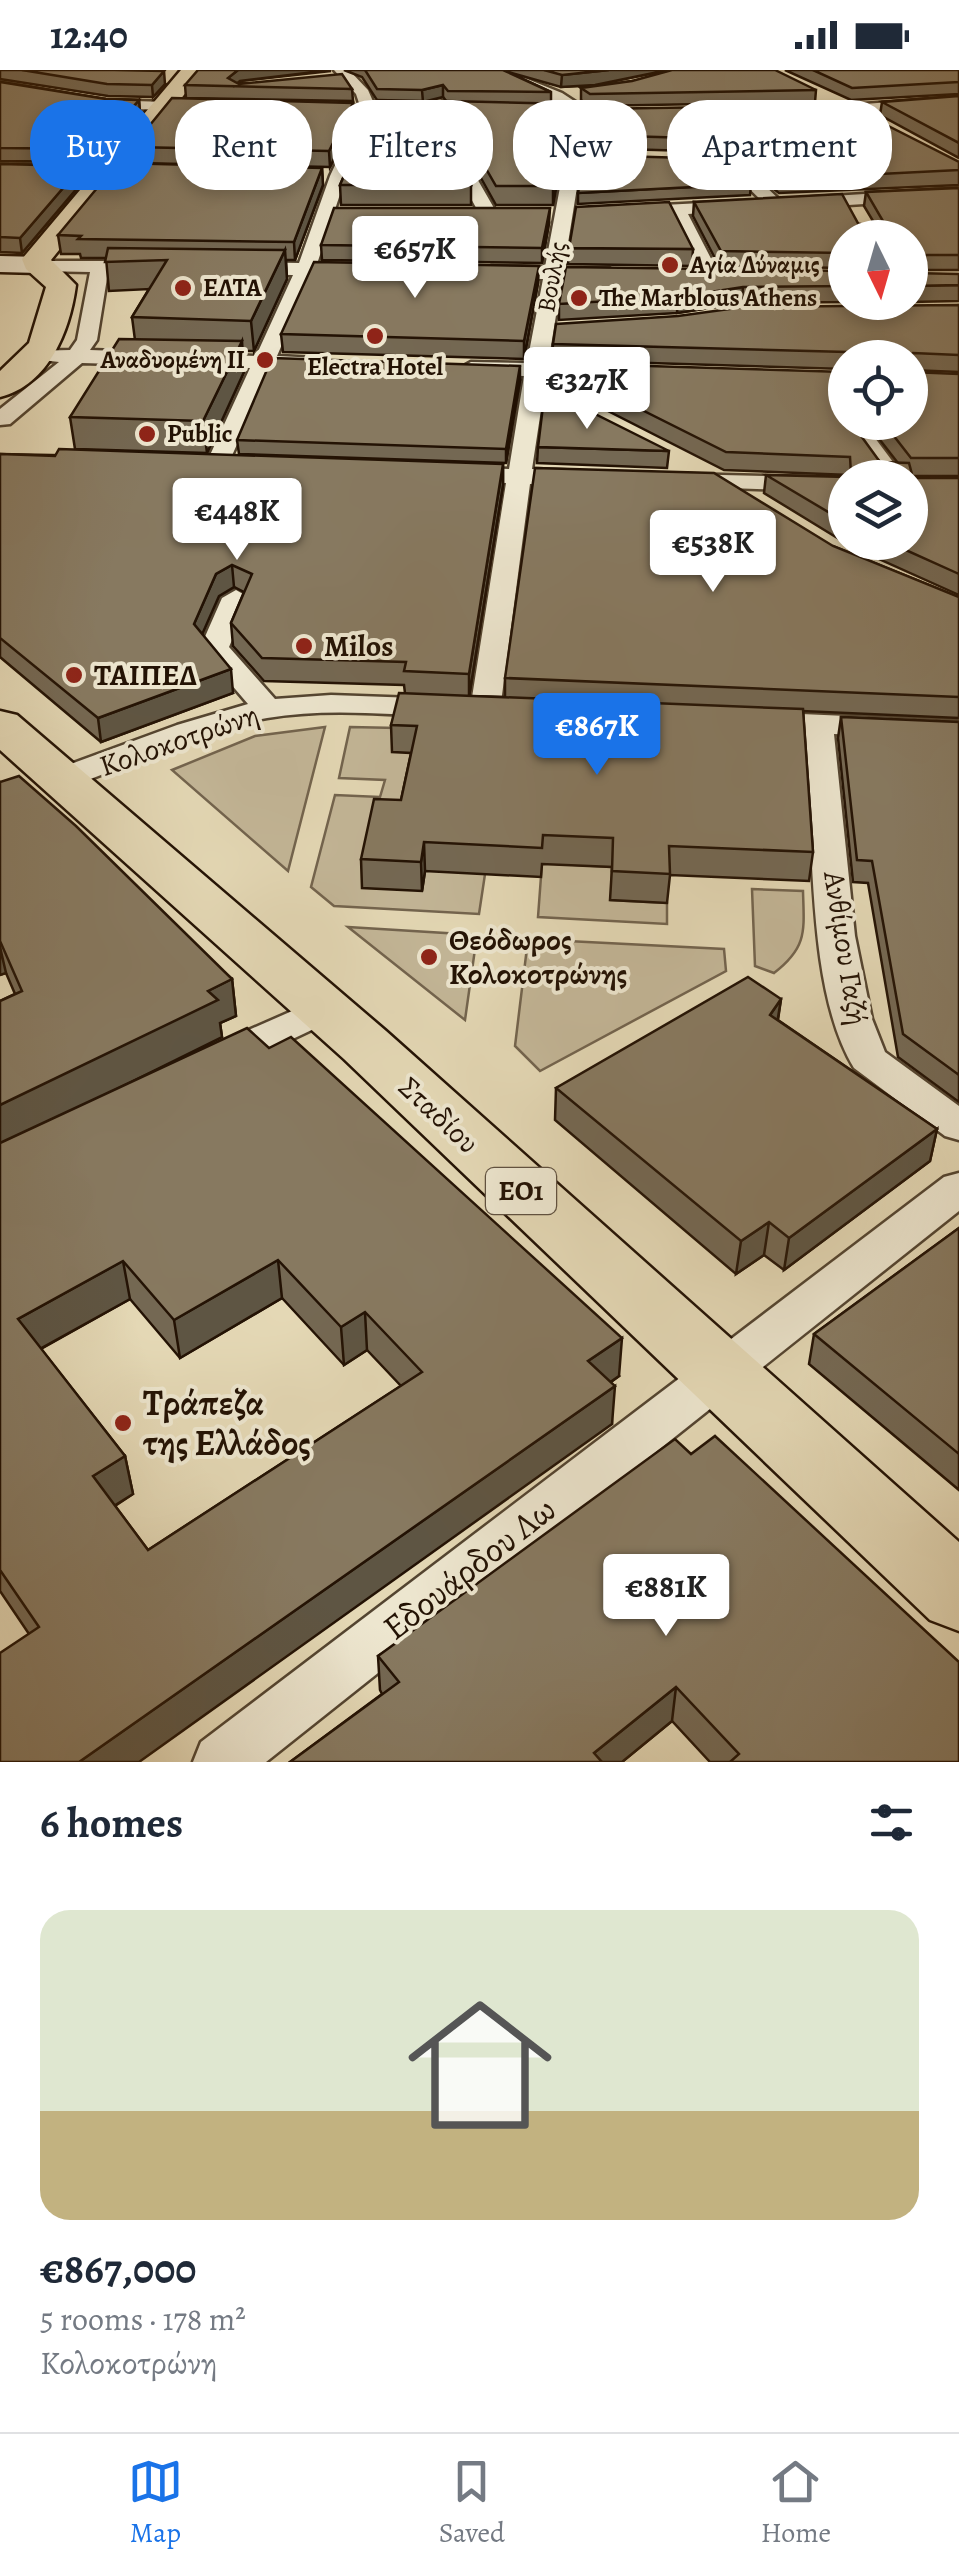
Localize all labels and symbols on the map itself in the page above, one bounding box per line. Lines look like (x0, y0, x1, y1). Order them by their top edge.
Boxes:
pin: €657K (345, 216, 485, 301)
north arrow (828, 220, 928, 320)
street label: Βουλής (529, 239, 575, 315)
place label: Αγία Δύναμις (689, 248, 820, 282)
marker: Αγία Δύναμις (659, 254, 681, 276)
place label: ΕΛΤΑ (203, 271, 262, 305)
marker: ΕΛΤΑ (172, 277, 194, 299)
place label: The Marblous Athens (599, 281, 817, 315)
marker: The Marblous Athens (568, 287, 590, 309)
marker: Electra Hotel (364, 325, 386, 347)
place label: Αναδυομένη ΙΙ (99, 343, 245, 377)
pin: €327K (517, 347, 657, 432)
marker: Αναδυομένη ΙΙ (254, 349, 276, 371)
place label: Electra Hotel (307, 350, 443, 384)
place label: Public (167, 417, 233, 451)
marker: Public (136, 423, 158, 445)
pin: €448K (167, 478, 307, 563)
pin: €538K (643, 510, 783, 595)
place label: Milos (324, 626, 393, 666)
marker: Milos (293, 635, 315, 657)
place label: ΤΑΙΠΕΔ (94, 655, 197, 695)
marker: ΤΑΙΠΕΔ (63, 664, 85, 686)
pin: €867K (527, 693, 667, 778)
street label: Κολοκοτρώνη (94, 694, 264, 786)
street label: Ανθίμου Γαζή (814, 867, 878, 1028)
place label: Θεόδωρος Κολοκοτρώνης (449, 920, 628, 994)
marker: Θεόδωρος Κολοκοτρώνης (418, 946, 440, 968)
street label: Σταδίου (390, 1068, 488, 1162)
road number: ΕΟ1 (486, 1168, 556, 1214)
place label: Τράπεζα της Ελλάδος (142, 1379, 311, 1467)
marker: Τράπεζα της Ελλάδος (112, 1412, 134, 1434)
street label: Εδουάρδου Λω (372, 1485, 566, 1651)
pin: €881K (596, 1554, 736, 1639)

